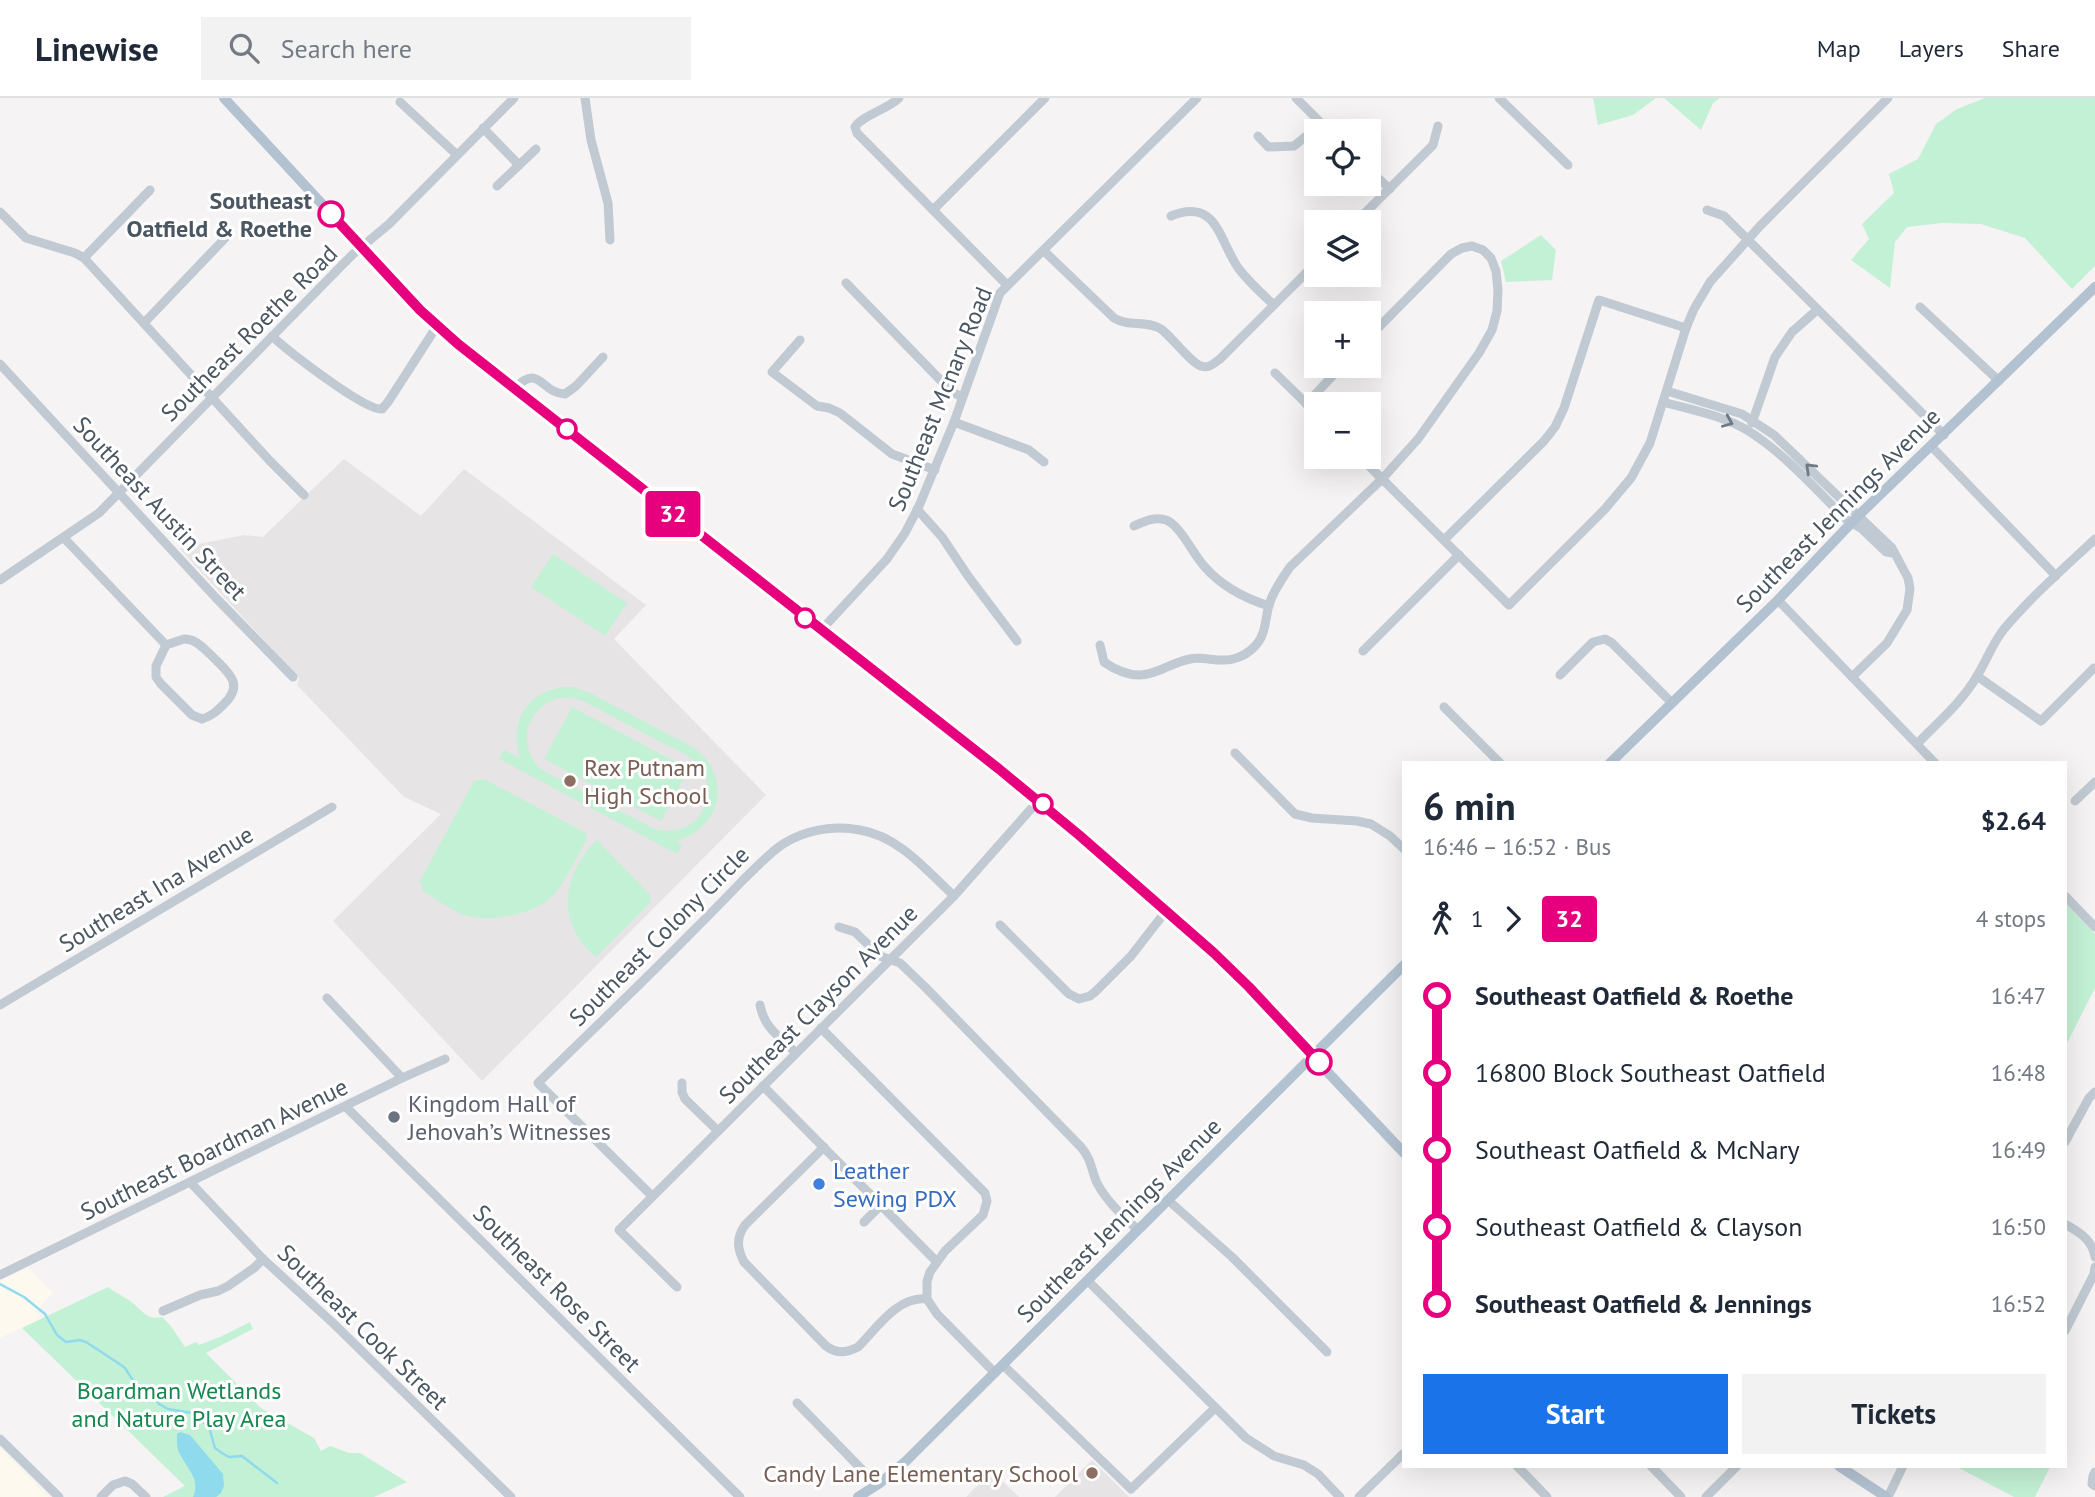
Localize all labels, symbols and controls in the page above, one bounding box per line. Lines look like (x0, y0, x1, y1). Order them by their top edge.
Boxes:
search box (201, 17, 691, 80)
text: Linewise (35, 27, 159, 70)
icon: search (225, 29, 263, 67)
text: Search here (281, 32, 412, 65)
text: Map (1817, 33, 1861, 64)
text: Layers (1899, 33, 1964, 64)
text: Share (2002, 33, 2060, 64)
map controls (1304, 119, 1381, 469)
button: locate (1304, 119, 1381, 196)
place label: Southeast Oatfield & Roethe (126, 185, 313, 244)
marker: Southeast Oatfield & Roethe (318, 201, 344, 227)
button: layers (1304, 210, 1381, 287)
street label: Southeast Roethe Road (154, 238, 344, 428)
street label: Southeast Mcnary Road (881, 282, 999, 516)
button: + (1304, 301, 1381, 378)
button: − (1304, 392, 1381, 469)
street label: Southeast Jennings Avenue (1729, 401, 1947, 619)
street label: Southeast Austin Street (67, 410, 253, 606)
one-way arrow (1721, 414, 1734, 428)
unlabelled marker (557, 419, 577, 439)
one-way arrow (1805, 464, 1818, 477)
line badge: 32 (642, 491, 704, 537)
text: 32 (659, 498, 687, 529)
unlabelled marker (795, 608, 815, 628)
place label: Rex Putnam High School (584, 752, 708, 811)
marker: Rex Putnam High School (562, 773, 578, 789)
text: 6 min (1423, 781, 1516, 830)
unlabelled marker (1033, 794, 1053, 814)
text: $2.64 (1981, 804, 2046, 837)
street label: Southeast Ina Avenue (53, 819, 259, 959)
text: 16:46 – 16:52 · Bus (1423, 832, 1611, 861)
street label: Southeast Colony Circle (562, 839, 756, 1033)
street label: Southeast Clayson Avenue (712, 898, 924, 1110)
icon: walk (1423, 900, 1461, 938)
icon: forward (1494, 900, 1532, 938)
text: 32 (1556, 903, 1583, 934)
text: 1 (1471, 904, 1484, 933)
text: 4 stops (1976, 904, 2046, 933)
text: Southeast Oatfield & Roethe (1475, 979, 1793, 1012)
text: 16:47 (1991, 981, 2046, 1010)
unlabelled marker (1306, 1049, 1332, 1075)
text: 16800 Block Southeast Oatfield (1475, 1056, 1826, 1089)
text: 16:48 (1991, 1058, 2046, 1087)
street label: Southeast Boardman Avenue (75, 1071, 353, 1227)
place label: Kingdom Hall of Jehovah’s Witnesses (407, 1088, 611, 1147)
marker: Kingdom Hall of Jehovah’s Witnesses (386, 1109, 402, 1125)
street label: Southeast Jennings Avenue (1010, 1111, 1228, 1329)
text: Southeast Oatfield & McNary (1475, 1133, 1800, 1166)
text: 16:49 (1991, 1135, 2046, 1164)
place label: Leather Sewing PDX (833, 1155, 957, 1214)
marker: Leather Sewing PDX (811, 1176, 827, 1192)
street label: Southeast Rose Street (467, 1198, 647, 1378)
text: Southeast Oatfield & Clayson (1475, 1210, 1803, 1243)
text: 16:50 (1991, 1212, 2046, 1241)
street label: Southeast Cook Street (271, 1237, 455, 1417)
text: Southeast Oatfield & Jennings (1475, 1287, 1812, 1320)
text: 16:52 (1991, 1289, 2046, 1318)
button: Start (1423, 1374, 1728, 1454)
button: Tickets (1742, 1374, 2046, 1454)
park label: Boardman Wetlands and Nature Play Area (72, 1375, 286, 1434)
place label: Candy Lane Elementary School (763, 1458, 1078, 1489)
marker: Candy Lane Elementary School (1084, 1465, 1100, 1481)

